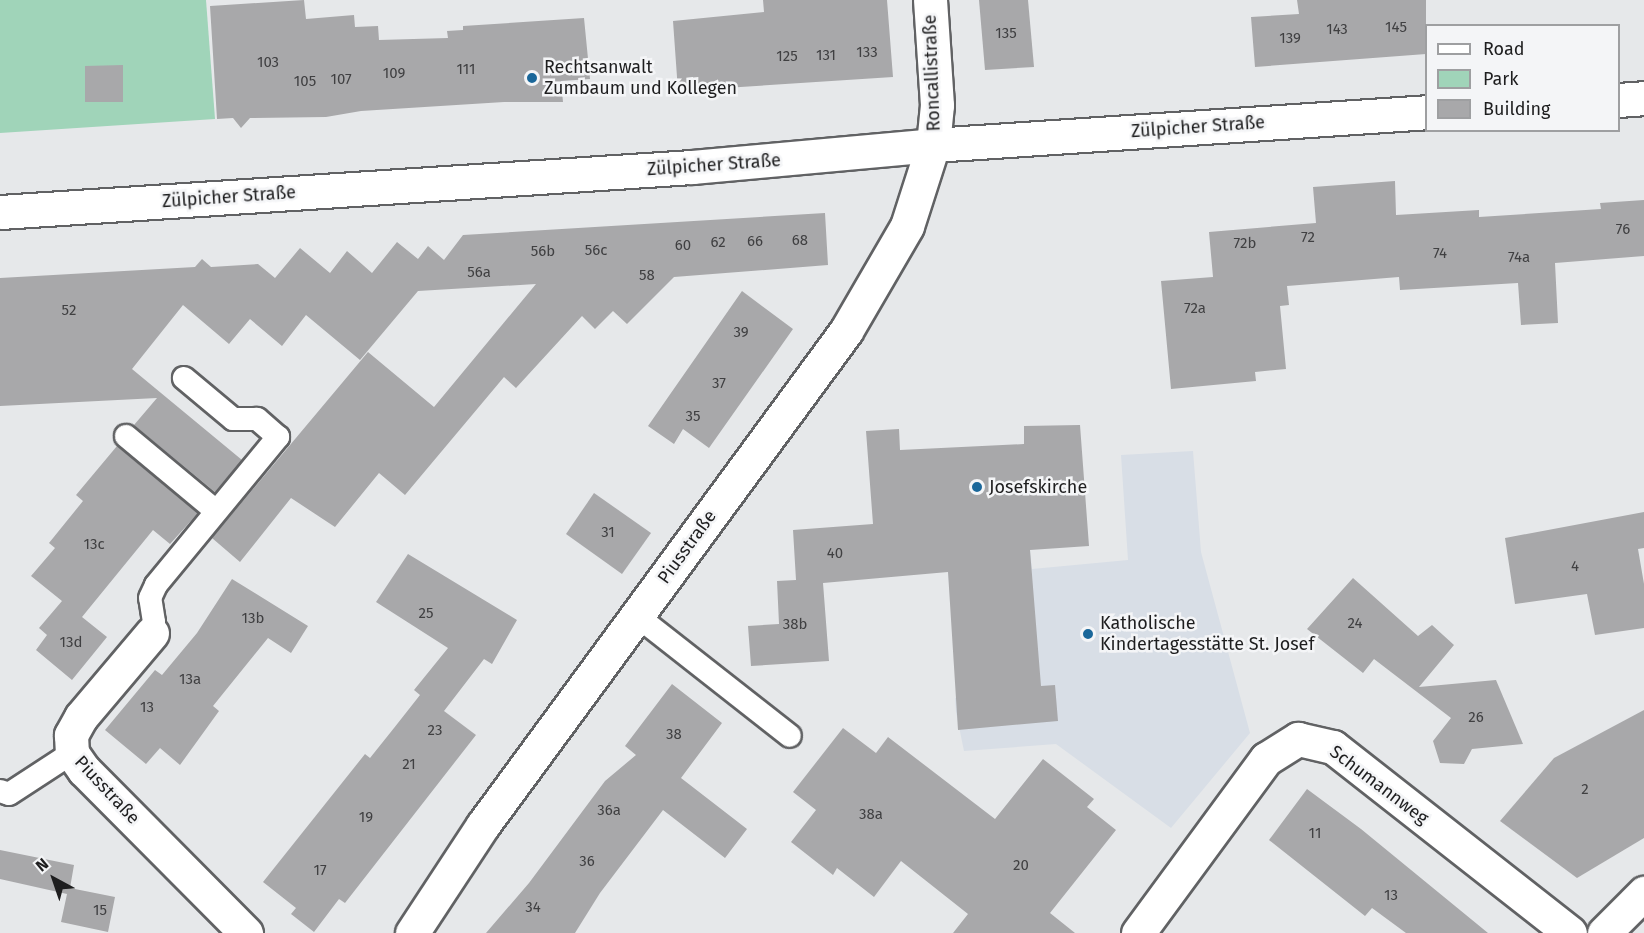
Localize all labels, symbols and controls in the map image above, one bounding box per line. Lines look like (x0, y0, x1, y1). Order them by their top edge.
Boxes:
street label: Roncallistraße (919, 14, 945, 132)
house number: 145 (1385, 19, 1407, 37)
house number: 143 (1326, 21, 1348, 39)
legend (1425, 24, 1620, 132)
house number: 135 (995, 25, 1017, 43)
house number: 139 (1279, 30, 1301, 48)
text: Road (1483, 38, 1525, 60)
house number: 133 (856, 44, 878, 62)
house number: 131 (816, 47, 836, 65)
house number: 125 (776, 48, 798, 66)
house number: 103 (257, 54, 279, 72)
place label: Rechtsanwalt Zumbaum und Kollegen (544, 57, 737, 100)
house number: 111 (456, 61, 476, 79)
house number: 109 (383, 65, 405, 83)
text: Park (1483, 68, 1518, 90)
house number: 107 (330, 71, 352, 89)
marker: Rechtsanwalt Zumbaum und Kollegen (525, 71, 539, 85)
house number: 105 (294, 73, 316, 91)
text: Building (1483, 98, 1550, 120)
street label: Zülpicher Straße (1130, 112, 1266, 142)
street label: Zülpicher Straße (646, 150, 782, 180)
street label: Zülpicher Straße (161, 182, 297, 212)
house number: 76 (1616, 221, 1630, 239)
house number: 72 (1301, 229, 1315, 247)
house number: 68 (792, 232, 808, 250)
house number: 66 (747, 233, 763, 251)
house number: 62 (710, 234, 726, 252)
house number: 72b (1234, 235, 1256, 253)
house number: 60 (675, 237, 691, 255)
house number: 56c (585, 242, 607, 260)
house number: 56b (531, 243, 555, 261)
house number: 74 (1433, 245, 1447, 263)
house number: 74a (1508, 249, 1530, 267)
house number: 56a (467, 264, 491, 282)
house number: 58 (639, 267, 655, 285)
house number: 72a (1184, 300, 1206, 318)
house number: 52 (62, 302, 76, 320)
house number: 39 (733, 324, 749, 342)
house number: 37 (712, 375, 726, 393)
house number: 35 (686, 408, 700, 426)
place label: Josefskirche (989, 476, 1087, 498)
marker: Josefskirche (970, 480, 984, 494)
street label: Piusstraße (653, 506, 721, 588)
house number: 31 (601, 524, 615, 542)
house number: 13c (83, 536, 105, 554)
house number: 40 (827, 545, 843, 563)
house number: 4 (1571, 558, 1579, 576)
house number: 25 (419, 605, 433, 623)
house number: 13b (242, 610, 264, 628)
place label: Katholische Kindertagesstätte St. Josef (1100, 613, 1314, 656)
house number: 24 (1348, 615, 1362, 633)
house number: 38b (783, 616, 807, 634)
marker: Katholische Kindertagesstätte St. Josef (1081, 627, 1095, 641)
house number: 13d (60, 634, 82, 652)
house number: 13a (179, 671, 201, 689)
house number: 13 (140, 699, 154, 717)
house number: 26 (1468, 709, 1484, 727)
house number: 23 (428, 722, 442, 740)
house number: 38 (666, 726, 682, 744)
street label: Schumannweg (1325, 741, 1433, 829)
street label: Piusstraße (70, 751, 144, 829)
house number: 21 (402, 756, 416, 774)
house number: 2 (1581, 781, 1589, 799)
house number: 36a (597, 802, 621, 820)
house number: 38a (859, 806, 883, 824)
house number: 19 (359, 809, 373, 827)
house number: 11 (1309, 825, 1321, 843)
north arrow (24, 849, 84, 909)
house number: 36 (579, 853, 595, 871)
text: N (32, 854, 52, 876)
house number: 20 (1013, 857, 1029, 875)
house number: 17 (313, 862, 327, 880)
house number: 13 (1384, 887, 1398, 905)
house number: 34 (525, 899, 541, 917)
house number: 15 (93, 902, 107, 920)

